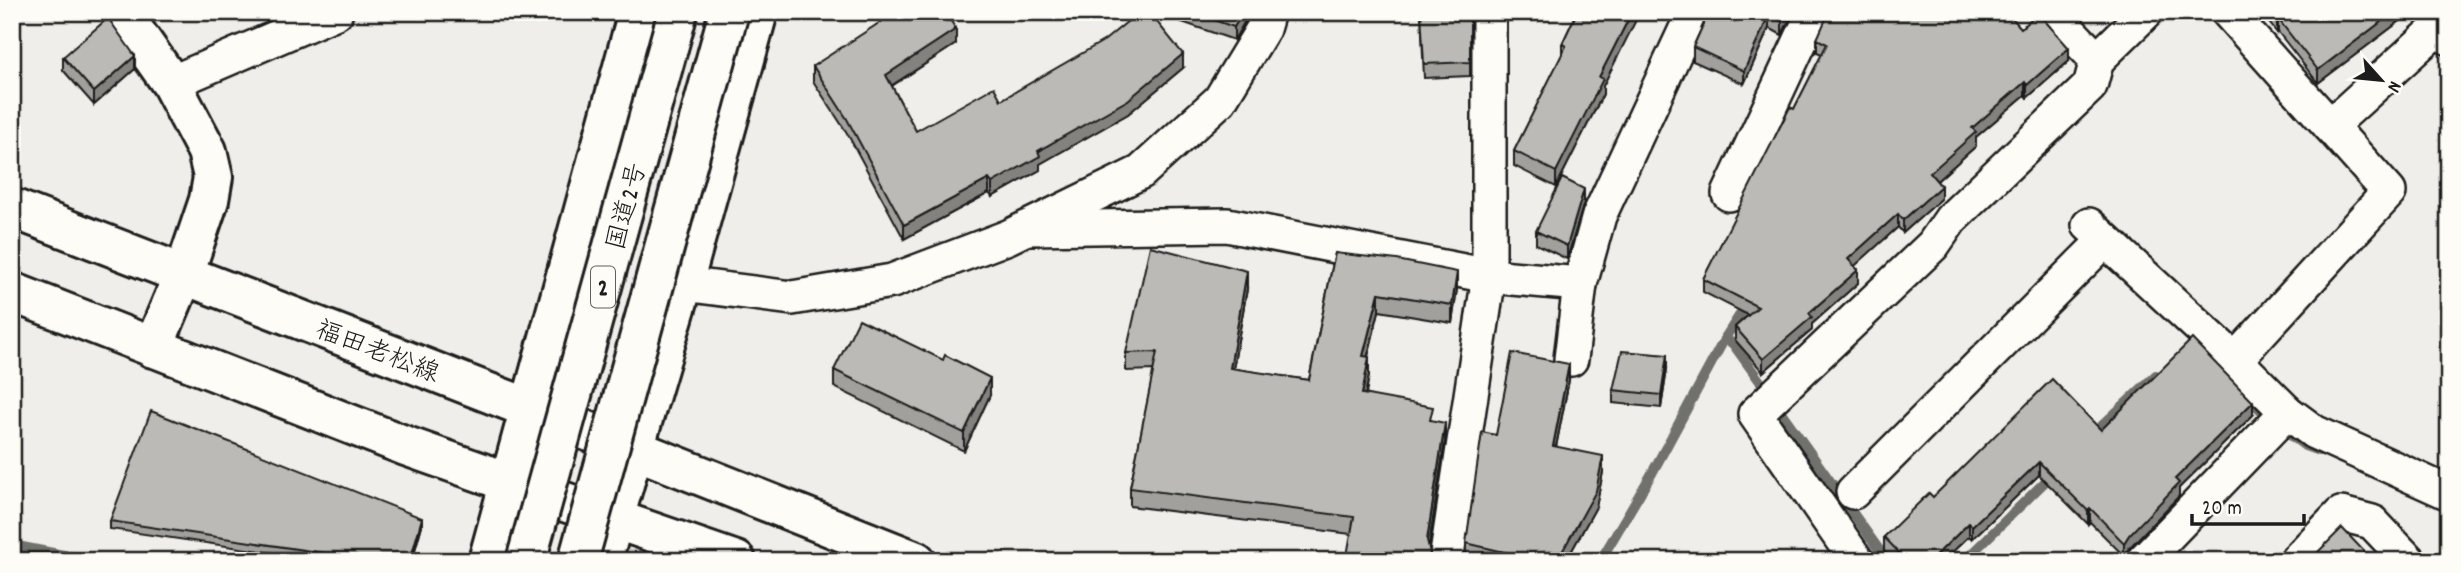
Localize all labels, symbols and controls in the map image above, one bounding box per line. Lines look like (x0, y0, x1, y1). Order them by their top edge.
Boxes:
north arrow (2346, 46, 2416, 116)
text: N (2379, 76, 2407, 96)
street label: 国道2号 (599, 159, 658, 255)
road number: 2 (591, 266, 615, 308)
street label: 福田老松線 (309, 313, 444, 394)
scale bar (2192, 482, 2304, 526)
text: 20 m (2202, 495, 2242, 525)

